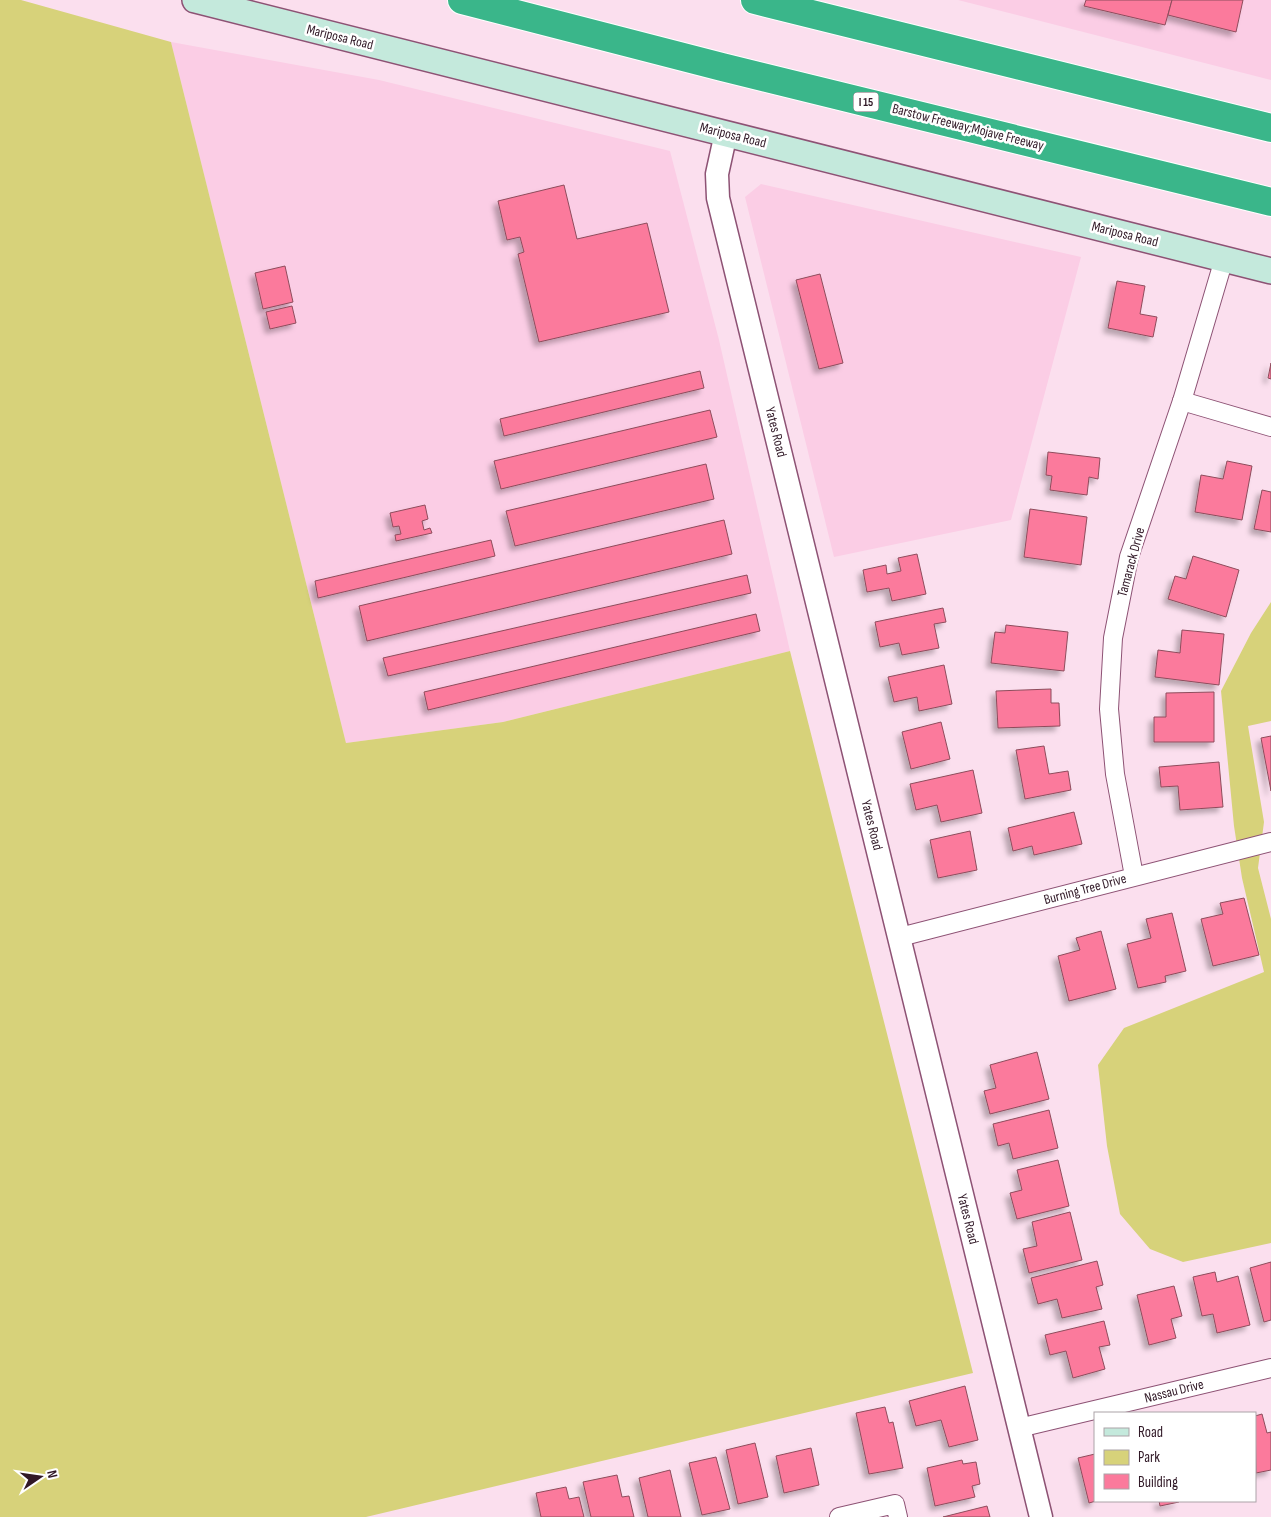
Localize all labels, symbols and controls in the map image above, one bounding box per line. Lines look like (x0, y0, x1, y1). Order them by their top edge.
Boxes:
street label: Mariposa Road (305, 21, 375, 53)
road number: I 15 (854, 92, 878, 111)
street label: Barstow Freeway;Mojave Freeway (890, 100, 1046, 154)
street label: Mariposa Road (698, 119, 768, 151)
street label: Mariposa Road (1090, 218, 1160, 250)
street label: Yates Road (762, 405, 790, 459)
street label: Tamarack Drive (1114, 525, 1148, 599)
street label: Yates Road (858, 798, 886, 852)
street label: Burning Tree Drive (1042, 870, 1128, 908)
street label: Yates Road (954, 1192, 982, 1246)
street label: Nassau Drive (1143, 1375, 1205, 1407)
legend (1094, 1412, 1256, 1502)
text: Road (1138, 1423, 1163, 1442)
text: Park (1138, 1448, 1160, 1467)
north arrow (15, 1452, 65, 1502)
text: N (43, 1469, 61, 1480)
text: Building (1138, 1473, 1178, 1492)

